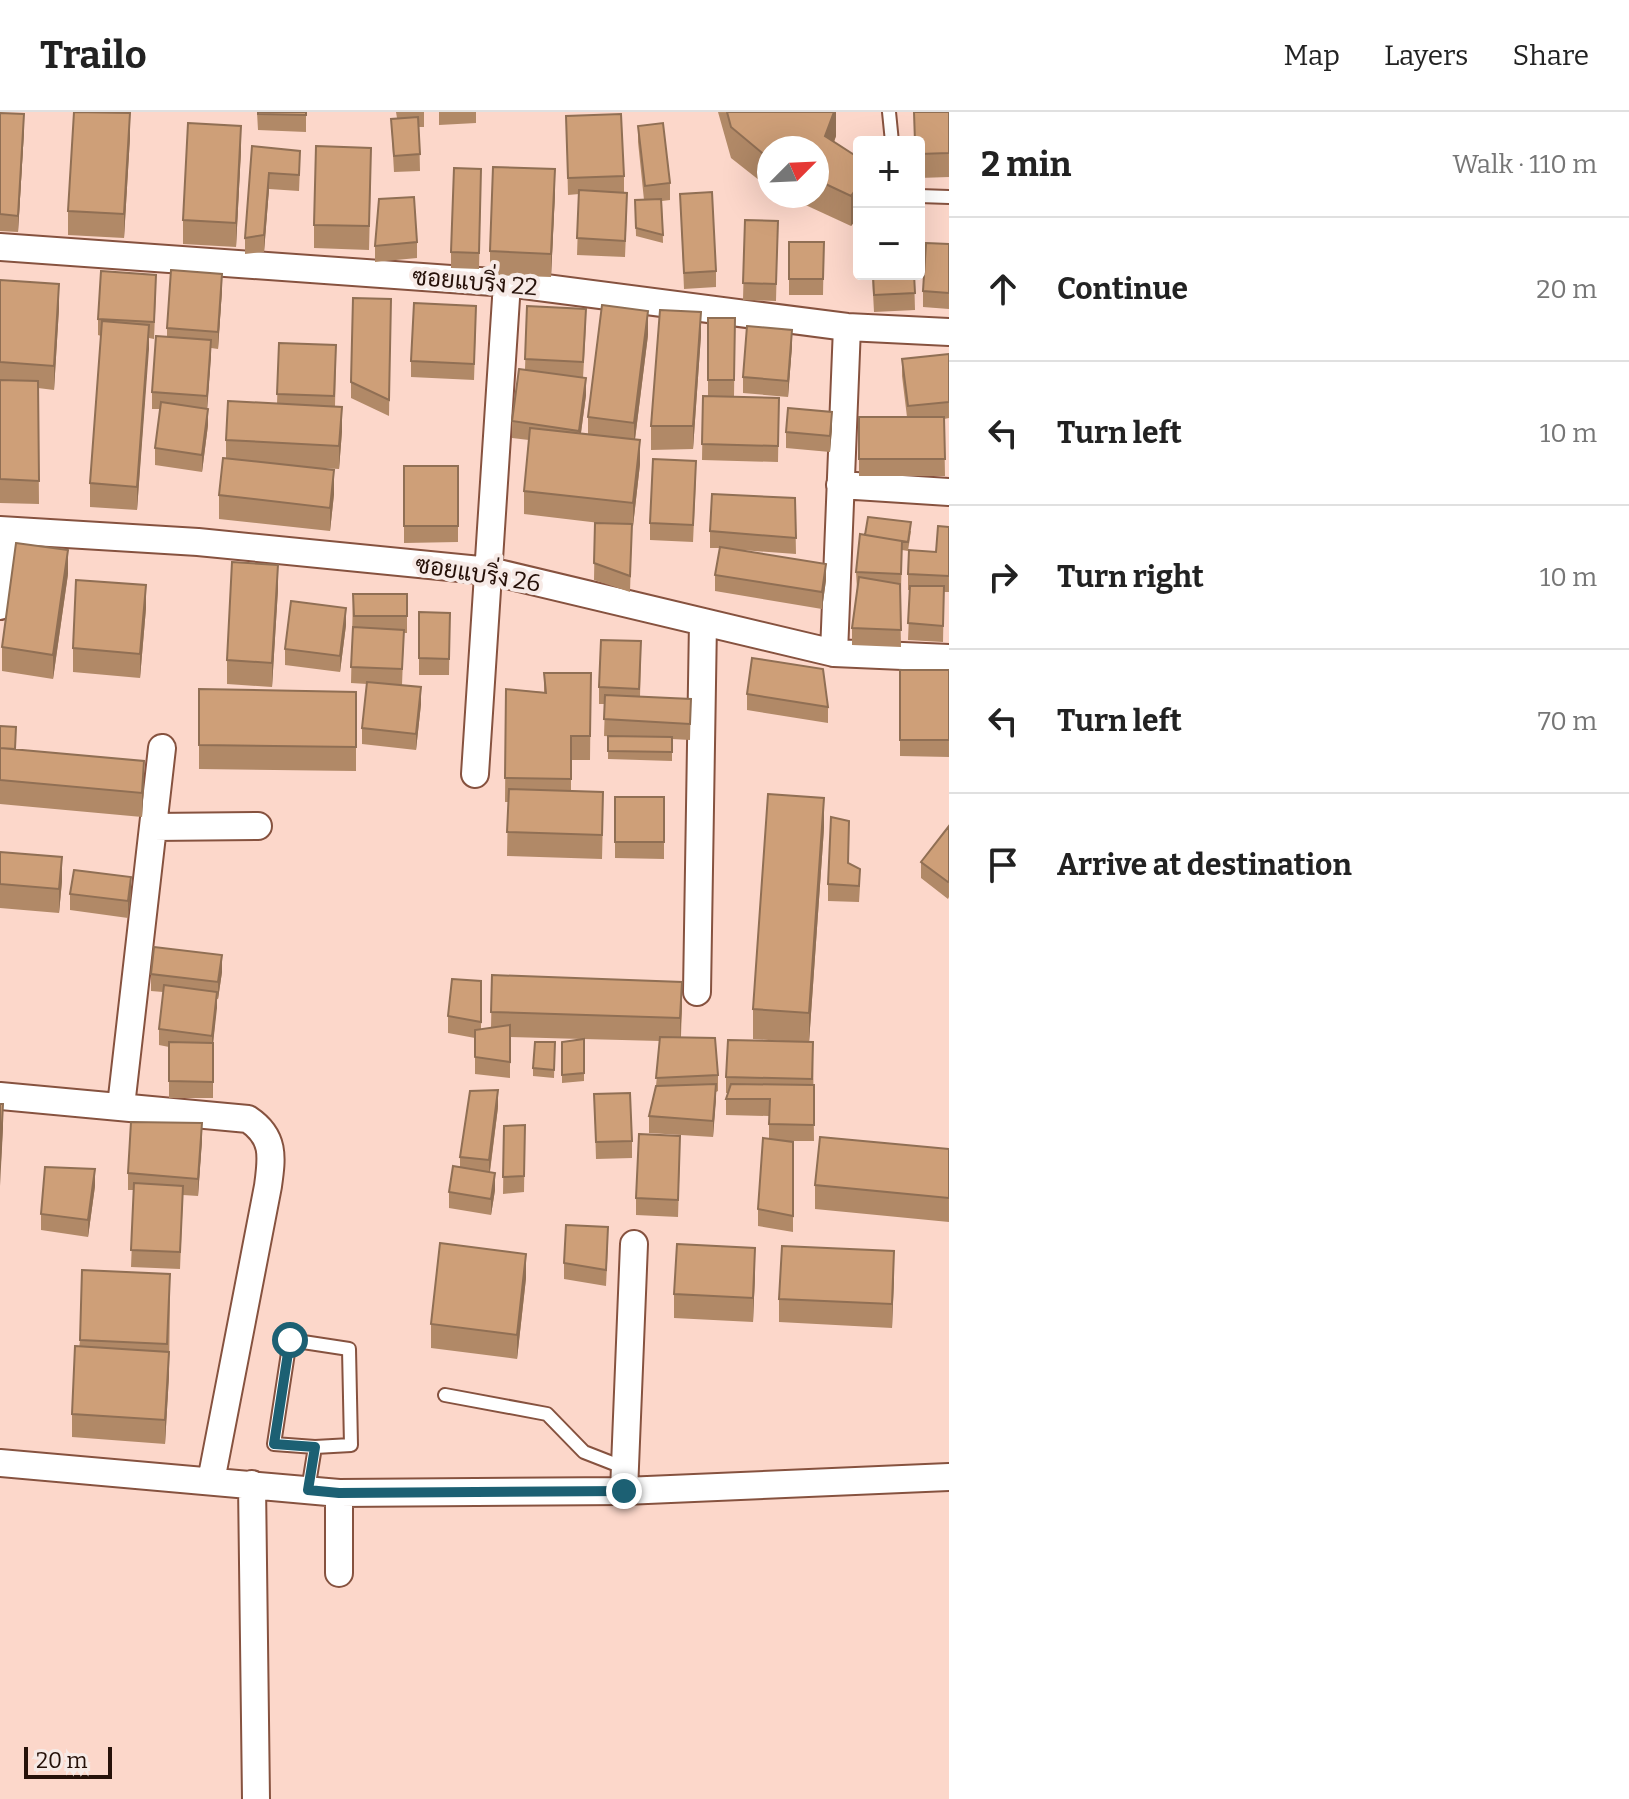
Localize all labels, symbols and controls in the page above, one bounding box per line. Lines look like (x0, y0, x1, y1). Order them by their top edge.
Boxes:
text: Trailo (40, 32, 147, 78)
text: Map (1283, 39, 1340, 72)
text: Layers (1384, 39, 1468, 72)
text: Share (1512, 39, 1589, 72)
north arrow (757, 136, 829, 208)
map controls (853, 136, 925, 280)
button: + (853, 136, 925, 208)
text: 2 min (981, 144, 1071, 185)
text: Walk · 110 m (1452, 149, 1597, 180)
button: − (853, 208, 925, 280)
street label: ซอยแบริ่ง 22 (411, 257, 539, 301)
icon: ahead (981, 267, 1025, 311)
text: Continue (1057, 271, 1188, 307)
text: 20 m (1536, 274, 1597, 305)
icon: left (981, 411, 1025, 455)
text: Turn left (1057, 415, 1182, 451)
text: 10 m (1540, 418, 1597, 449)
street label: ซอยแบริ่ง 26 (413, 544, 544, 598)
icon: right (981, 555, 1025, 599)
text: Turn right (1057, 559, 1204, 595)
text: 10 m (1540, 562, 1597, 593)
icon: left (981, 699, 1025, 743)
text: Turn left (1057, 703, 1182, 739)
text: 70 m (1538, 706, 1597, 737)
icon: arrive (981, 843, 1025, 887)
text: Arrive at destination (1057, 847, 1352, 883)
route start (272, 1322, 308, 1358)
route end (606, 1473, 642, 1509)
scale bar (24, 1743, 112, 1779)
text: 20 m (36, 1747, 87, 1774)

